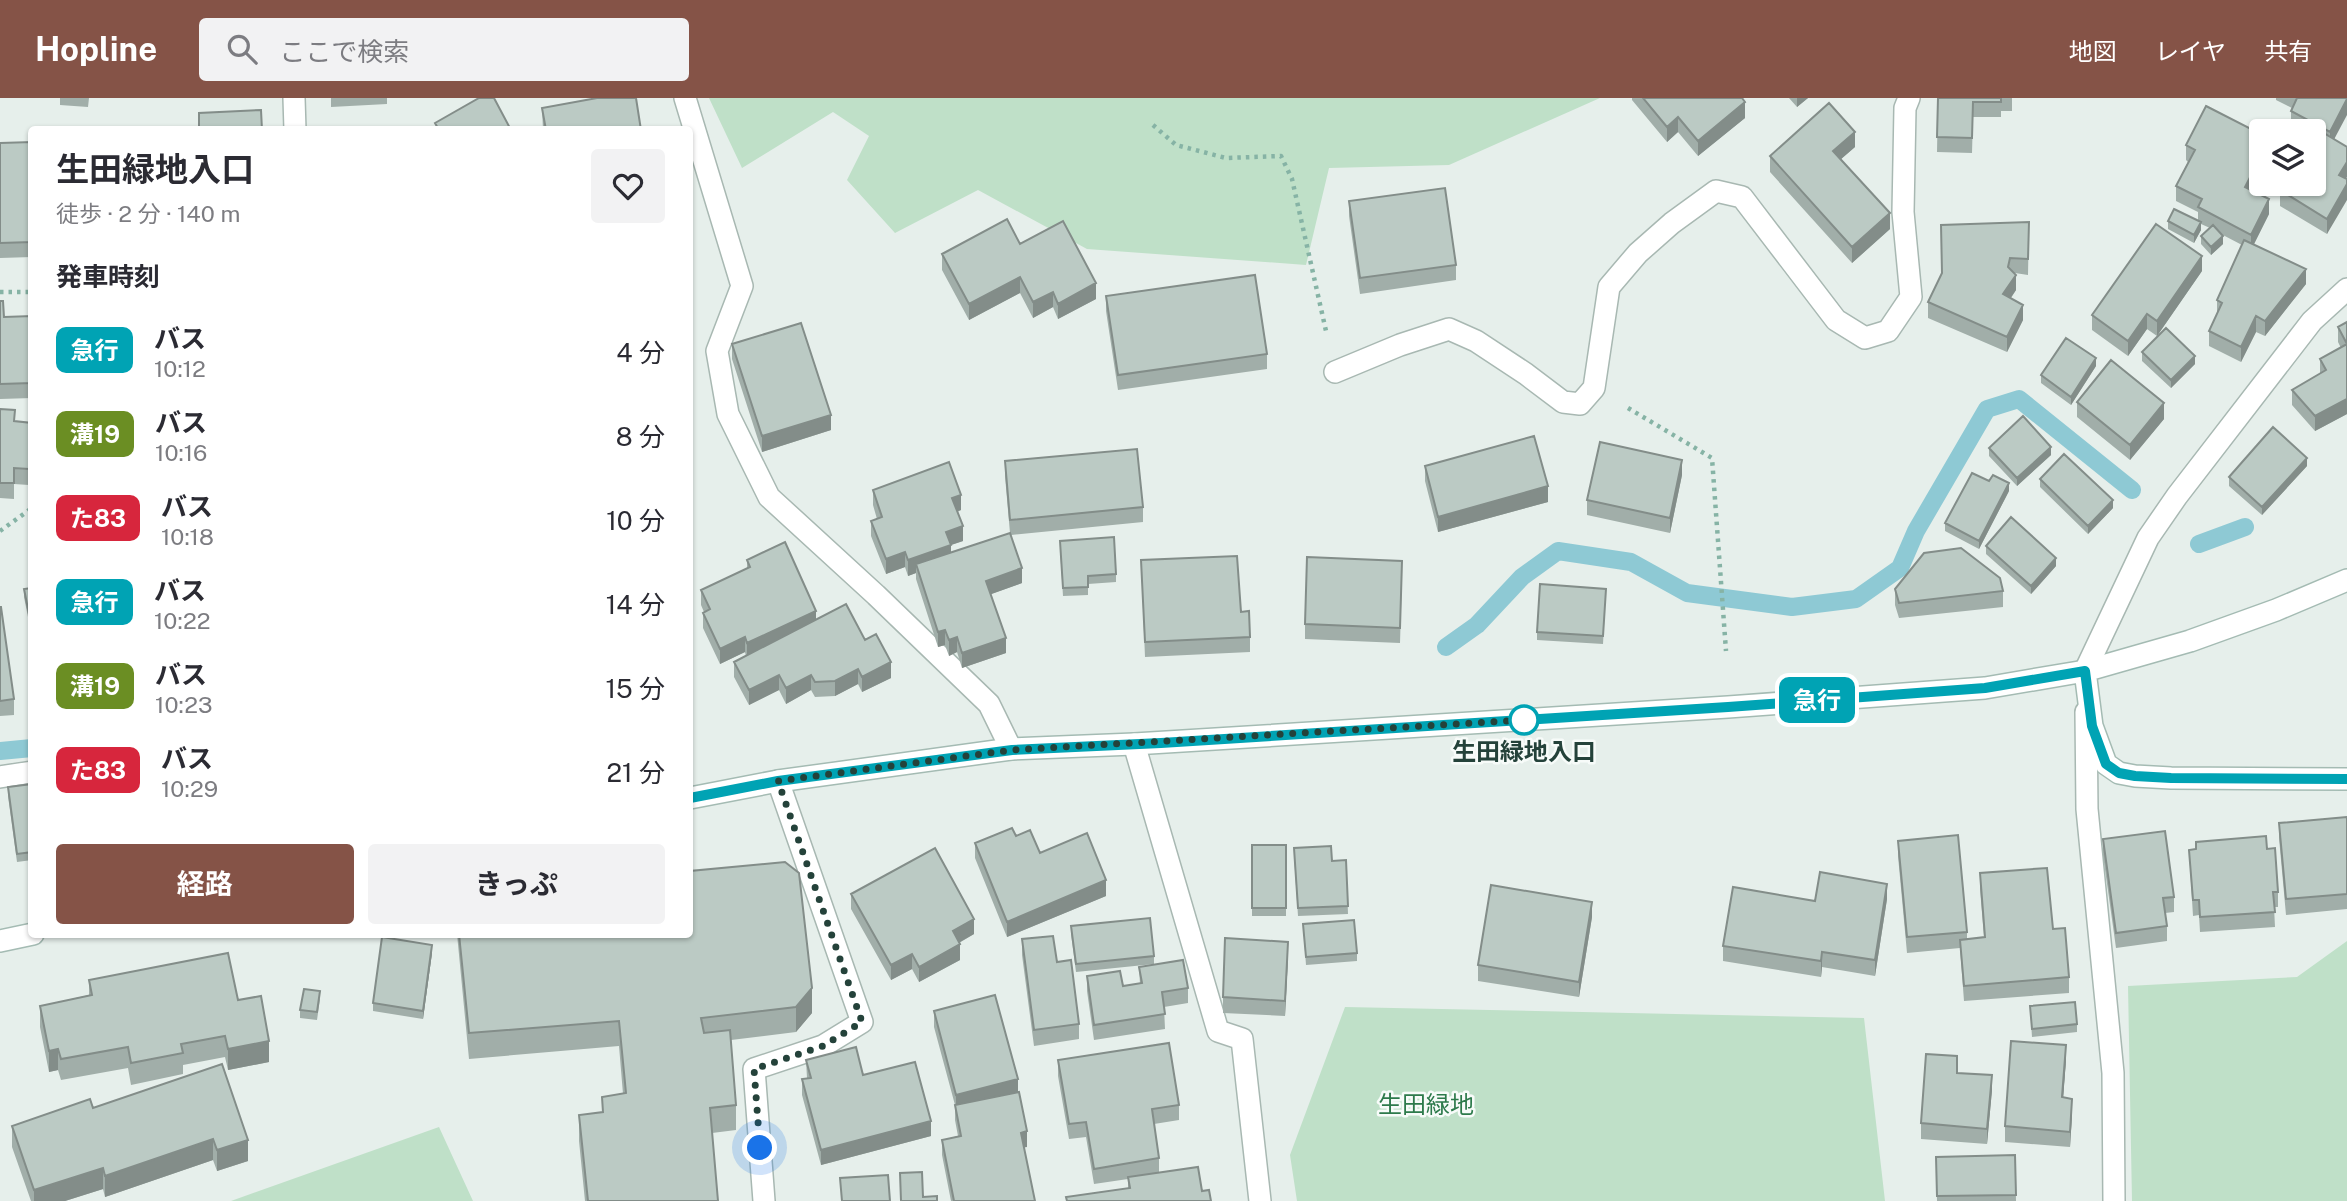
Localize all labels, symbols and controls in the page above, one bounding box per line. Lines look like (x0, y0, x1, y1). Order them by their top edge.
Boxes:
search box (199, 18, 689, 81)
text: Hopline (35, 30, 157, 68)
icon: search (223, 30, 261, 68)
text: ここで検索 (279, 36, 409, 67)
text: 地図 (2069, 37, 2117, 65)
text: レイヤ (2155, 37, 2226, 65)
text: 共有 (2264, 37, 2312, 65)
map controls (2249, 119, 2326, 196)
button: layers (2249, 119, 2326, 196)
button: heart (591, 149, 665, 223)
text: 生田緑地入口 (56, 150, 254, 188)
text: 徒歩 · 2 分 · 140 m (56, 200, 240, 227)
text: 発車時刻 (56, 261, 160, 292)
text: バス (154, 323, 206, 354)
text: 急行 (71, 336, 119, 364)
text: 4 分 (616, 337, 665, 368)
text: 10:12 (154, 355, 206, 382)
text: バス (155, 407, 207, 438)
text: 溝19 (70, 420, 120, 448)
text: 8 分 (616, 421, 665, 452)
text: 10:16 (155, 439, 207, 466)
text: バス (161, 491, 213, 522)
text: た83 (70, 504, 126, 532)
text: 10 分 (606, 505, 665, 536)
text: 10:18 (161, 523, 214, 550)
text: バス (154, 575, 206, 606)
text: 急行 (71, 588, 119, 616)
text: 14 分 (606, 589, 665, 620)
text: 10:22 (154, 607, 211, 634)
text: バス (155, 659, 207, 690)
text: 溝19 (70, 672, 120, 700)
text: 15 分 (605, 673, 665, 704)
line badge: 急行 (1786, 677, 1848, 723)
text: 急行 (1793, 686, 1841, 714)
text: 10:23 (155, 691, 212, 718)
marker: 生田緑地入口 (1509, 705, 1539, 735)
place label: 生田緑地入口 (1452, 737, 1596, 765)
text: バス (161, 743, 213, 774)
text: た83 (70, 756, 126, 784)
text: 21 分 (607, 757, 665, 788)
text: 10:29 (161, 775, 218, 802)
button: 経路 (56, 844, 354, 924)
button: きっぷ (368, 844, 665, 924)
park label: 生田緑地 (1378, 1090, 1474, 1118)
your location (742, 1130, 777, 1165)

